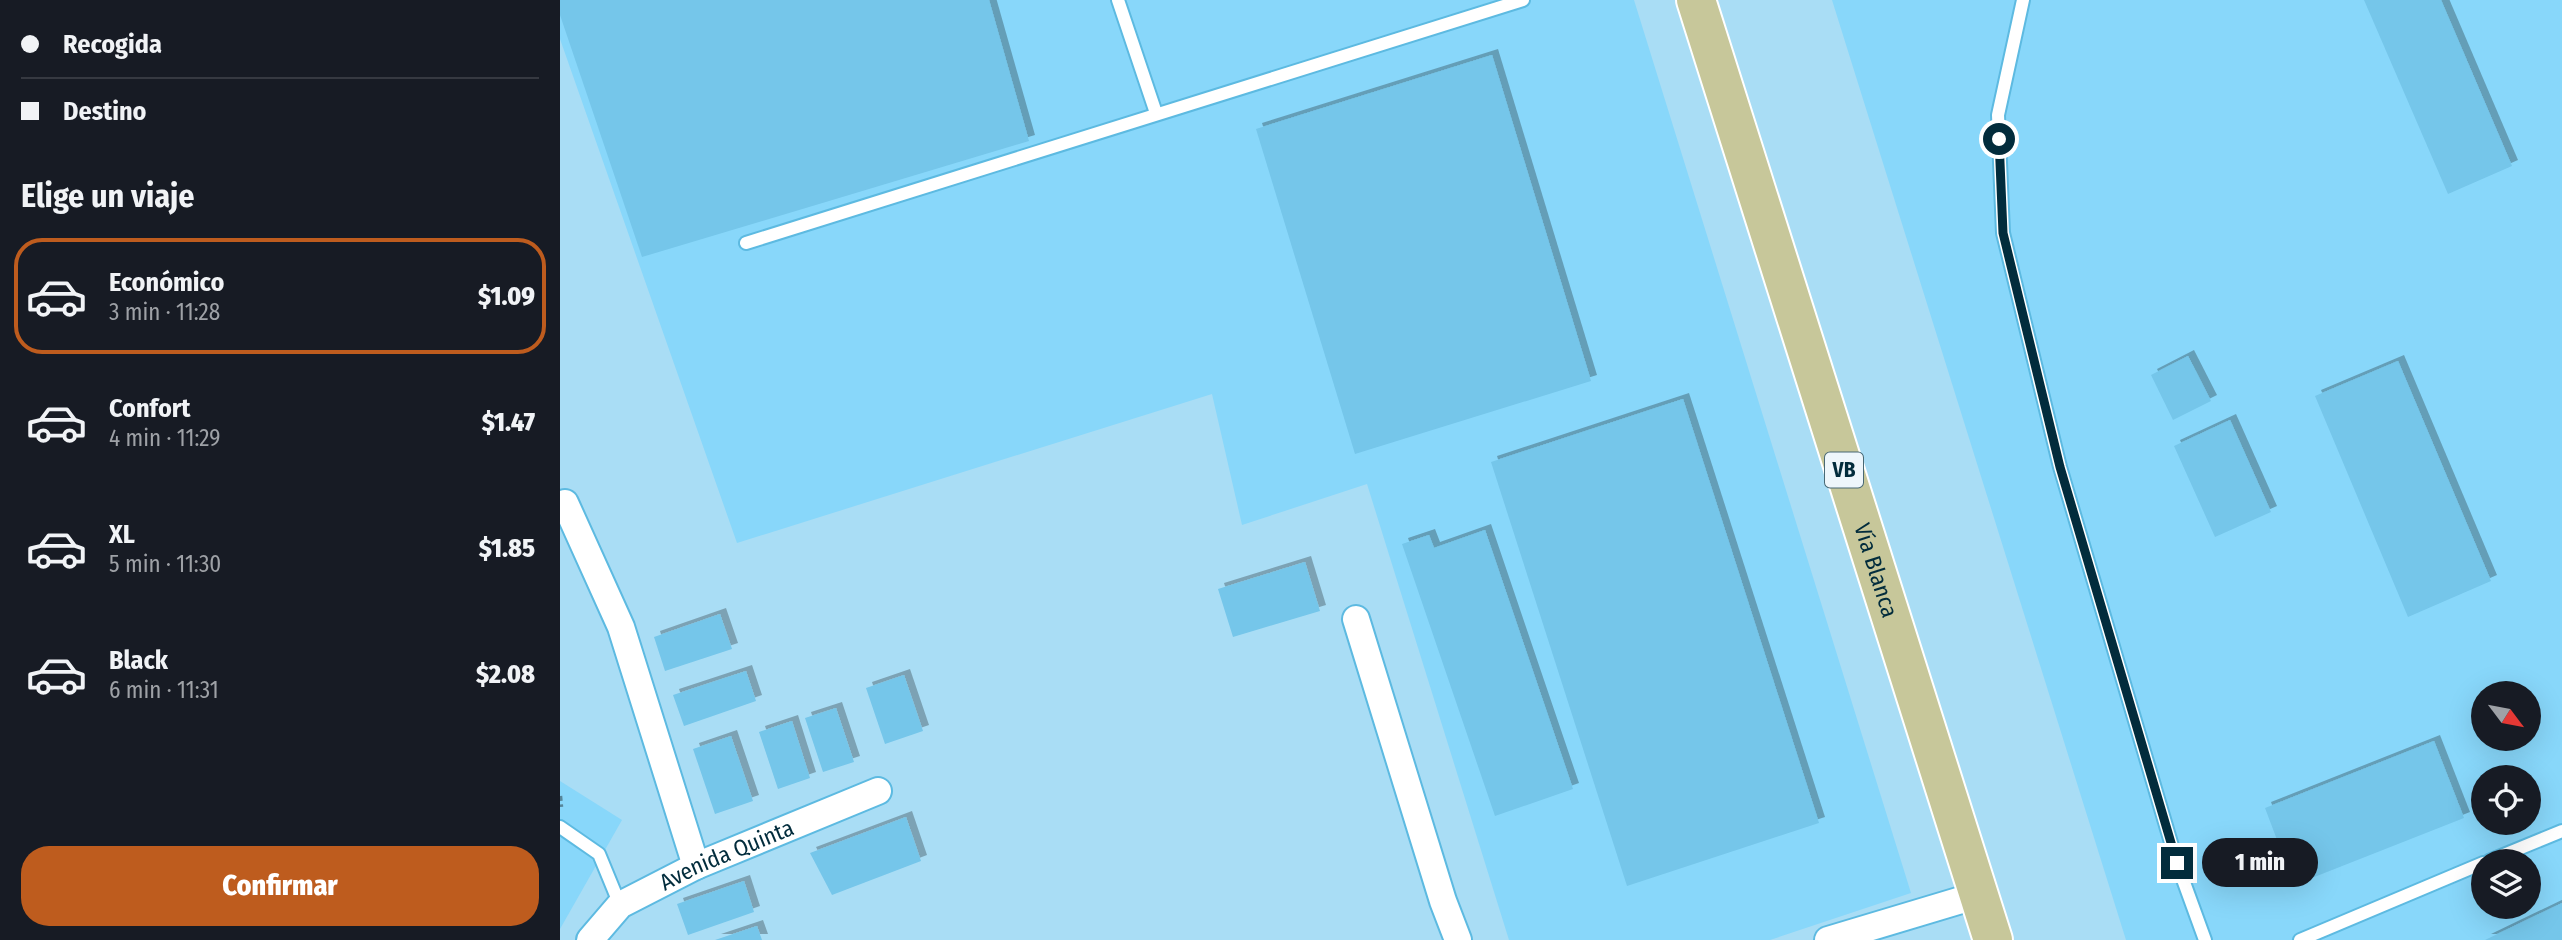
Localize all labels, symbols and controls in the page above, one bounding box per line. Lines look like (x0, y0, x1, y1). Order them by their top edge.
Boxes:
text: Recogida (63, 29, 162, 60)
text: Destino (63, 96, 146, 127)
route start (1983, 123, 2015, 155)
text: Elige un viaje (21, 177, 194, 215)
icon: car (25, 265, 88, 328)
text: Económico (109, 267, 224, 298)
text: $1.09 (478, 281, 535, 312)
text: 3 min · 11:28 (109, 298, 220, 326)
icon: car (25, 391, 88, 454)
text: Confort (109, 393, 190, 424)
text: $1.47 (482, 407, 535, 438)
text: 4 min · 11:29 (109, 424, 220, 452)
road number: VB (1825, 452, 1863, 488)
icon: car (25, 517, 88, 580)
text: XL (109, 519, 135, 550)
street label: Vía Blanca (1848, 520, 1904, 621)
text: $1.85 (479, 533, 535, 564)
text: 5 min · 11:30 (109, 550, 221, 578)
icon: car (25, 643, 88, 706)
text: Black (109, 645, 168, 676)
text: $2.08 (476, 659, 535, 690)
text: 6 min · 11:31 (109, 676, 219, 704)
north arrow (2471, 681, 2541, 751)
map controls (2471, 681, 2541, 919)
button: locate (2471, 765, 2541, 835)
street label: Avenida Quinta (655, 813, 798, 896)
callout: 1 min (2202, 838, 2317, 888)
button: Confirmar (21, 846, 539, 926)
route end (2161, 847, 2193, 879)
text: 1 min (2235, 848, 2285, 876)
button: layers (2471, 849, 2541, 919)

